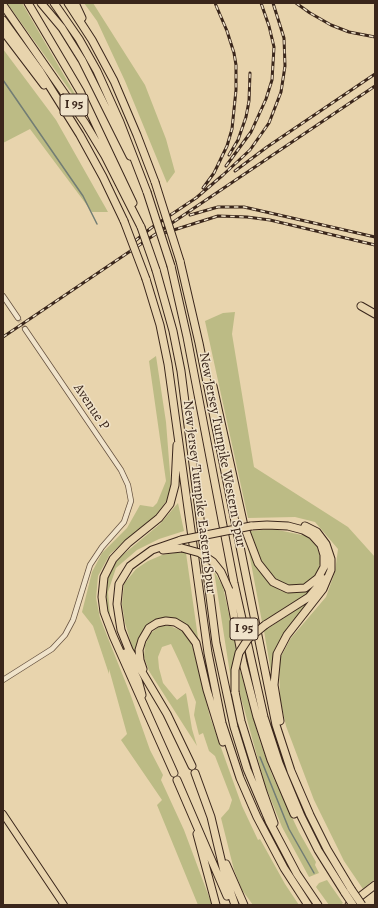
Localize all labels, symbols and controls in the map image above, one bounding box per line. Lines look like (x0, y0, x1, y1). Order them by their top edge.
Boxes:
road number: I 95 (60, 94, 88, 116)
street label: New Jersey Turnpike Western Spur (195, 351, 249, 549)
street label: Avenue P (69, 381, 113, 433)
street label: New Jersey Turnpike Eastern Spur (179, 399, 219, 595)
road number: I 95 (230, 618, 258, 640)

